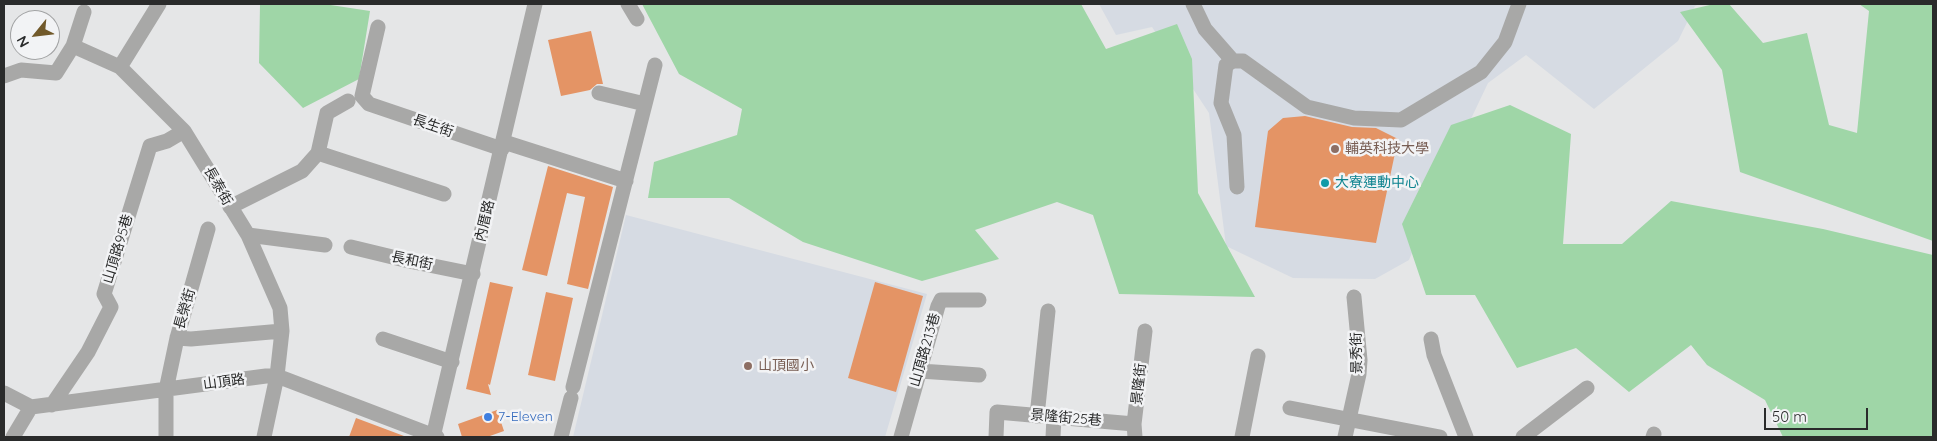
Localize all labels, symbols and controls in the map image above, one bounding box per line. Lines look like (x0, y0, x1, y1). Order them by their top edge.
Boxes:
north arrow (10, 10, 60, 60)
text: N (12, 33, 33, 51)
street label: 長生街 (410, 111, 456, 141)
place label: 輔英科技大學 (1345, 141, 1429, 157)
marker: 輔英科技大學 (1329, 143, 1341, 155)
street label: 長泰街 (200, 164, 236, 208)
place label: 大寮運動中心 (1335, 175, 1419, 191)
marker: 大寮運動中心 (1319, 177, 1331, 189)
street label: 內厝路 (472, 199, 498, 243)
street label: 山頂路95巷 (100, 212, 136, 286)
street label: 長和街 (390, 248, 434, 274)
street label: 長榮街 (171, 286, 199, 332)
street label: 山頂路213巷 (906, 311, 944, 389)
street label: 景秀街 (1348, 332, 1366, 374)
place label: 山頂國小 (758, 358, 814, 374)
marker: 山頂國小 (742, 360, 754, 372)
street label: 景隆街 (1128, 362, 1150, 406)
street label: 山頂路 (202, 371, 246, 393)
scale bar (1767, 398, 1871, 430)
street label: 景隆街25巷 (1030, 407, 1102, 429)
text: 50 m (1772, 407, 1807, 426)
place label: 7-Eleven (498, 409, 553, 425)
marker: 7-Eleven (482, 411, 494, 423)

